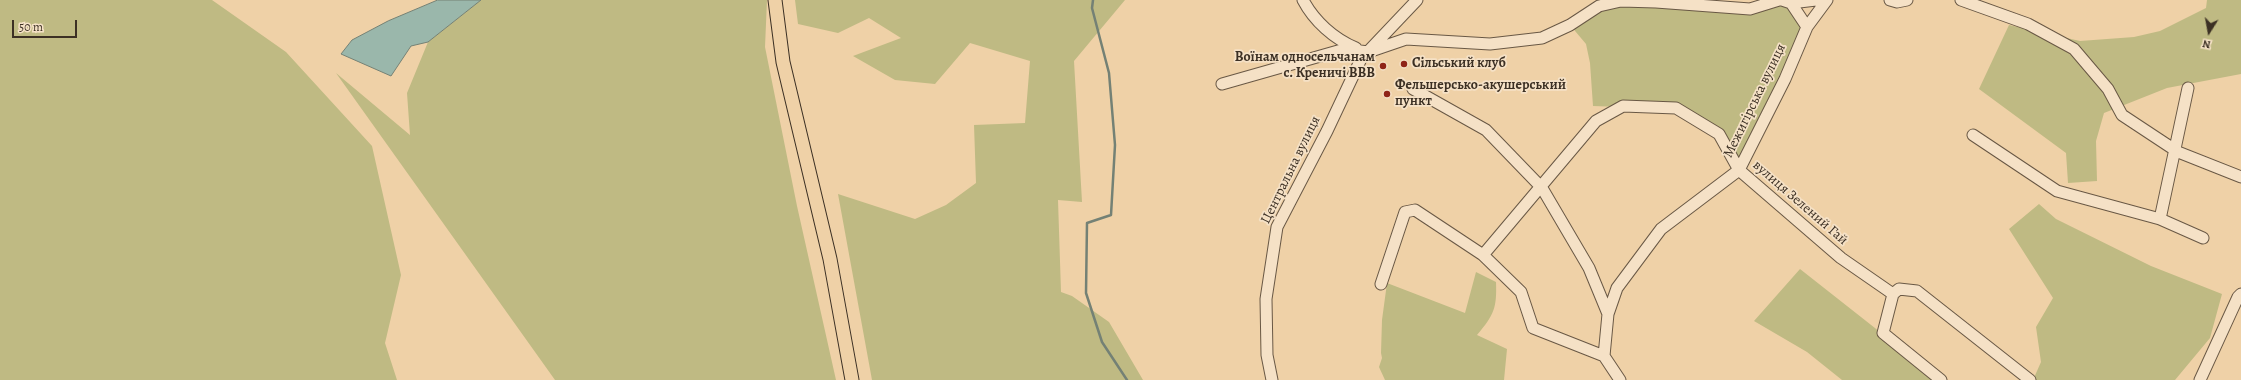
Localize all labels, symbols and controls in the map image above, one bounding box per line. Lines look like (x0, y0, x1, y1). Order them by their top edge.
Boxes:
scale bar (14, 12, 79, 38)
north arrow (2189, 12, 2229, 52)
text: 50 m (19, 19, 43, 35)
text: N (2201, 36, 2212, 52)
street label: Межигірська вулиця (1720, 41, 1790, 161)
place label: Воїнам односельчанам с. Креничі ВВВ (1235, 50, 1375, 82)
place label: Сільський клуб (1412, 56, 1506, 72)
marker: Сільський клуб (1399, 59, 1409, 69)
marker: Воїнам односельчанам с. Креничі ВВВ (1378, 61, 1388, 71)
place label: Фельшерсько-акушерський пункт (1395, 78, 1566, 110)
marker: Фельшерсько-акушерський пункт (1382, 89, 1392, 99)
street label: Центральна вулиця (1258, 113, 1324, 227)
street label: вулиця Зелений Гай (1749, 157, 1851, 249)

